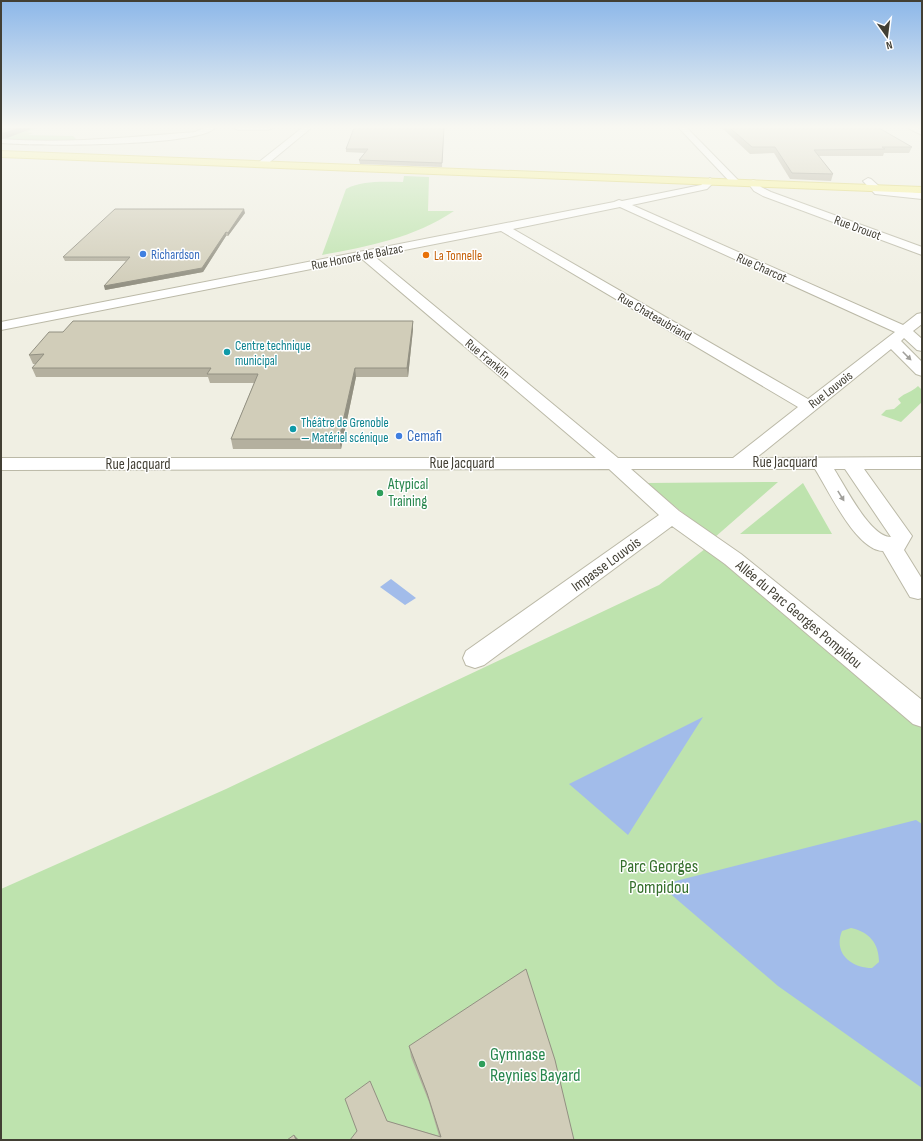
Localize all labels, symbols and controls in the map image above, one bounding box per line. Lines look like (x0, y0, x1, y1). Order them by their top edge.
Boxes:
north arrow (867, 16, 907, 56)
text: N (885, 38, 894, 52)
street label: Rue Drouot (832, 212, 883, 244)
street label: Rue Honoré de Balzac (310, 240, 405, 274)
place label: Richardson (151, 247, 200, 263)
place label: La Tonnelle (434, 248, 482, 264)
marker: Richardson (138, 249, 148, 259)
marker: La Tonnelle (421, 250, 431, 260)
street label: Rue Charcot (734, 250, 789, 286)
street label: Rue Chateaubriand (615, 289, 694, 344)
street label: Rue Franklin (462, 335, 513, 382)
place label: Centre technique municipal (235, 338, 311, 369)
marker: Centre technique municipal (222, 347, 232, 357)
one-way arrow (902, 351, 912, 361)
street label: Rue Louvois (805, 367, 856, 412)
place label: Théâtre de Grenoble — Matériel scénique (301, 415, 389, 446)
marker: Théâtre de Grenoble — Matériel scénique (288, 424, 298, 434)
place label: Cemafi (407, 427, 442, 446)
marker: Cemafi (394, 431, 404, 441)
street label: Rue Jacquard (752, 453, 818, 472)
street label: Rue Jacquard (429, 454, 495, 473)
street label: Rue Jacquard (105, 455, 171, 474)
place label: Atypical Training (387, 475, 428, 511)
marker: Atypical Training (375, 488, 385, 498)
one-way arrow (838, 490, 845, 502)
street label: Impasse Louvois (568, 533, 645, 596)
street label: Allée du Parc Georges Pompidou (731, 555, 866, 673)
park label: Parc Georges Pompidou (620, 856, 698, 898)
place label: Gymnase Reynies Bayard (490, 1044, 581, 1086)
marker: Gymnase Reynies Bayard (477, 1059, 487, 1069)

